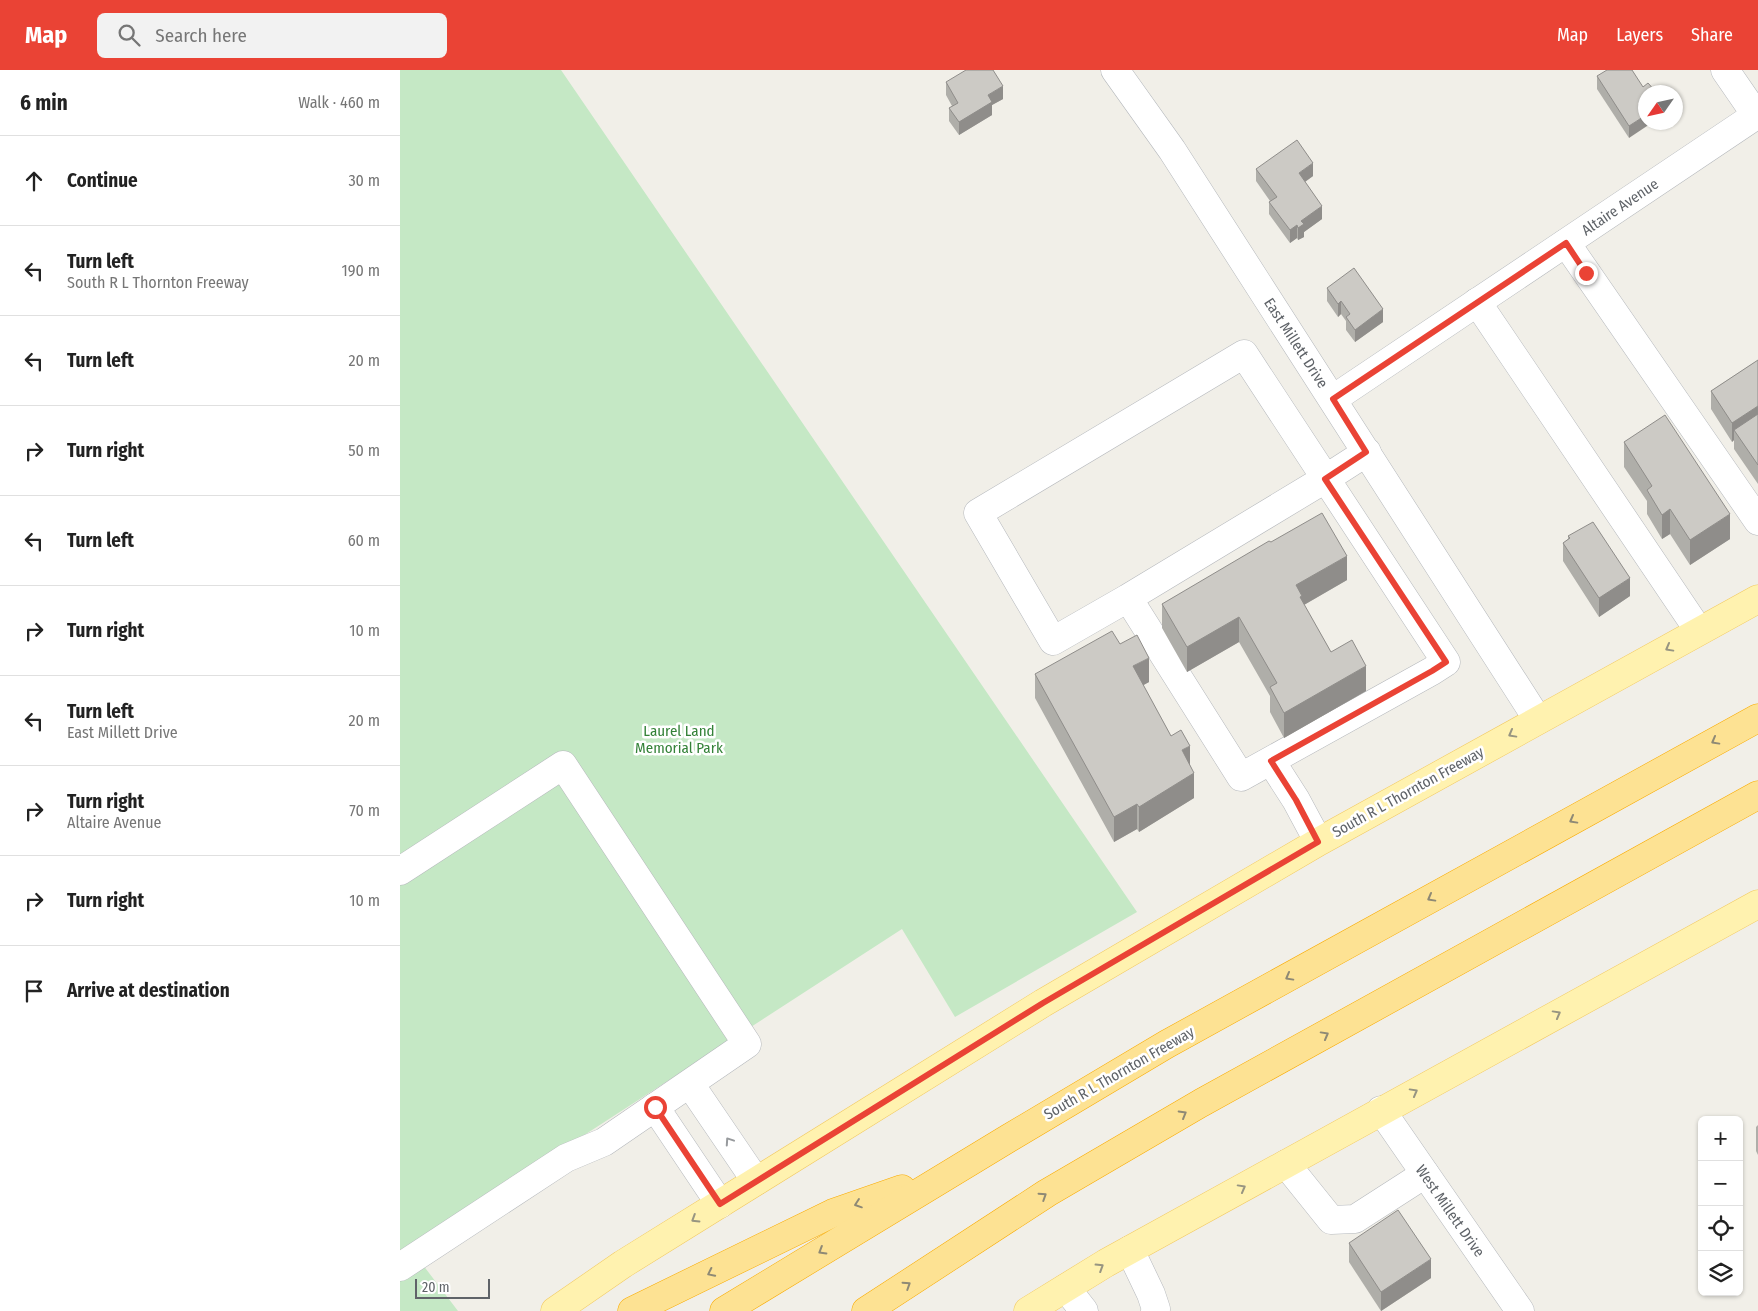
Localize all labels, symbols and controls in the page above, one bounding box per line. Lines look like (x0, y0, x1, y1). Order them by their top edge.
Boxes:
search box (97, 13, 447, 58)
text: Map (25, 21, 67, 49)
icon: search (115, 21, 143, 49)
text: Search here (155, 24, 247, 47)
text: Map (1557, 24, 1588, 46)
text: Layers (1616, 24, 1663, 46)
text: Share (1691, 24, 1733, 46)
north arrow (1638, 85, 1683, 130)
text: 6 min (20, 90, 68, 116)
text: Walk · 460 m (298, 93, 380, 112)
icon: ahead (20, 167, 48, 195)
text: Continue (67, 169, 138, 192)
text: 30 m (348, 171, 380, 190)
street label: Altaire Avenue (1578, 175, 1662, 239)
text: Turn left (67, 250, 134, 273)
icon: left (20, 257, 48, 285)
text: 190 m (342, 261, 380, 280)
route end (1575, 262, 1598, 285)
text: South R L Thornton Freeway (67, 273, 249, 292)
street label: East Millett Drive (1260, 295, 1332, 391)
icon: left (20, 347, 48, 375)
text: Turn left (67, 349, 134, 372)
text: 20 m (349, 351, 380, 370)
icon: right (20, 437, 48, 465)
text: Turn right (67, 439, 144, 462)
text: 50 m (348, 441, 380, 460)
icon: left (20, 527, 48, 555)
text: Turn left (67, 529, 134, 552)
text: 60 m (348, 531, 380, 550)
icon: right (20, 617, 48, 645)
text: Turn right (67, 619, 144, 642)
text: 10 m (349, 621, 380, 640)
one-way arrow (1666, 642, 1675, 652)
text: Turn left (67, 700, 134, 723)
icon: left (20, 707, 48, 735)
text: 20 m (349, 711, 380, 730)
park label: Laurel Land Memorial Park (635, 722, 723, 757)
text: East Millett Drive (67, 723, 178, 742)
one-way arrow (1508, 728, 1517, 738)
one-way arrow (1712, 735, 1721, 745)
street label: South R L Thornton Freeway (1329, 743, 1487, 841)
text: Turn right (67, 790, 144, 813)
icon: right (20, 797, 48, 825)
text: 70 m (349, 801, 380, 820)
text: Altaire Avenue (67, 813, 162, 832)
one-way arrow (1569, 814, 1578, 824)
icon: right (20, 887, 48, 915)
text: Turn right (67, 889, 144, 912)
text: 10 m (349, 891, 380, 910)
one-way arrow (1427, 892, 1436, 902)
one-way arrow (1285, 971, 1294, 981)
icon: arrive (20, 977, 48, 1005)
text: Arrive at destination (67, 979, 230, 1002)
one-way arrow (1551, 1010, 1560, 1020)
street label: South R L Thornton Freeway (1041, 1022, 1198, 1123)
one-way arrow (1319, 1031, 1328, 1041)
one-way arrow (1409, 1088, 1418, 1098)
route start (644, 1096, 667, 1119)
one-way arrow (1177, 1110, 1186, 1120)
map controls (1698, 1116, 1743, 1296)
button: + (1698, 1116, 1743, 1161)
one-way arrow (726, 1137, 735, 1147)
button: − (1698, 1161, 1743, 1206)
street label: West Millett Drive (1412, 1162, 1488, 1260)
one-way arrow (1236, 1184, 1245, 1194)
one-way arrow (1037, 1193, 1046, 1202)
one-way arrow (854, 1199, 862, 1209)
button: locate (1698, 1206, 1743, 1251)
one-way arrow (691, 1213, 700, 1223)
one-way arrow (818, 1245, 827, 1255)
button: layers (1698, 1251, 1743, 1296)
one-way arrow (1094, 1264, 1103, 1273)
one-way arrow (707, 1267, 716, 1277)
scale bar (415, 1276, 490, 1299)
text: 20 m (422, 1279, 450, 1296)
one-way arrow (901, 1282, 910, 1291)

